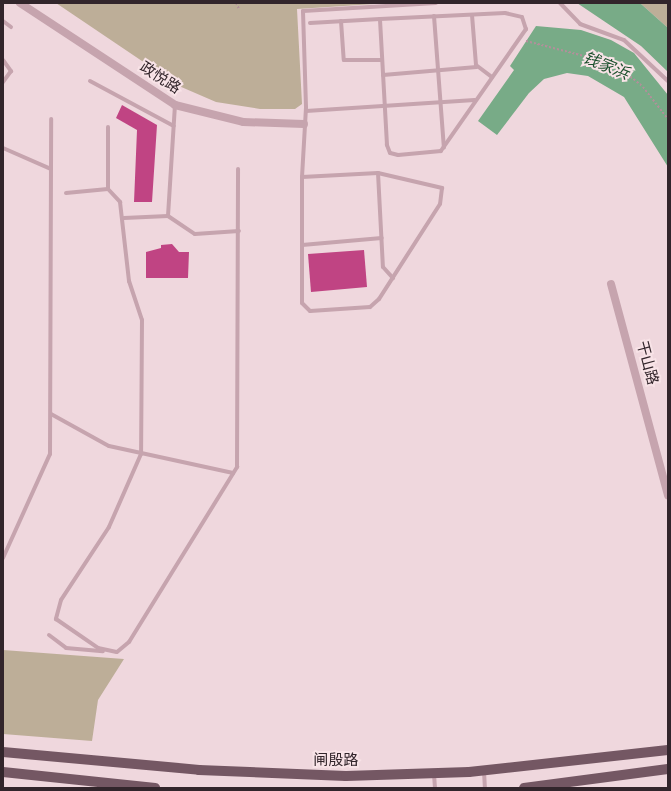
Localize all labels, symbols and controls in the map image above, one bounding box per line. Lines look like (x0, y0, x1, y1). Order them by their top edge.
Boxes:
water label: 钱家浜 (580, 48, 632, 84)
street label: 政悦路 (136, 58, 184, 98)
street label: 干山路 (632, 339, 662, 387)
street label: 闸殷路 (314, 752, 358, 770)

